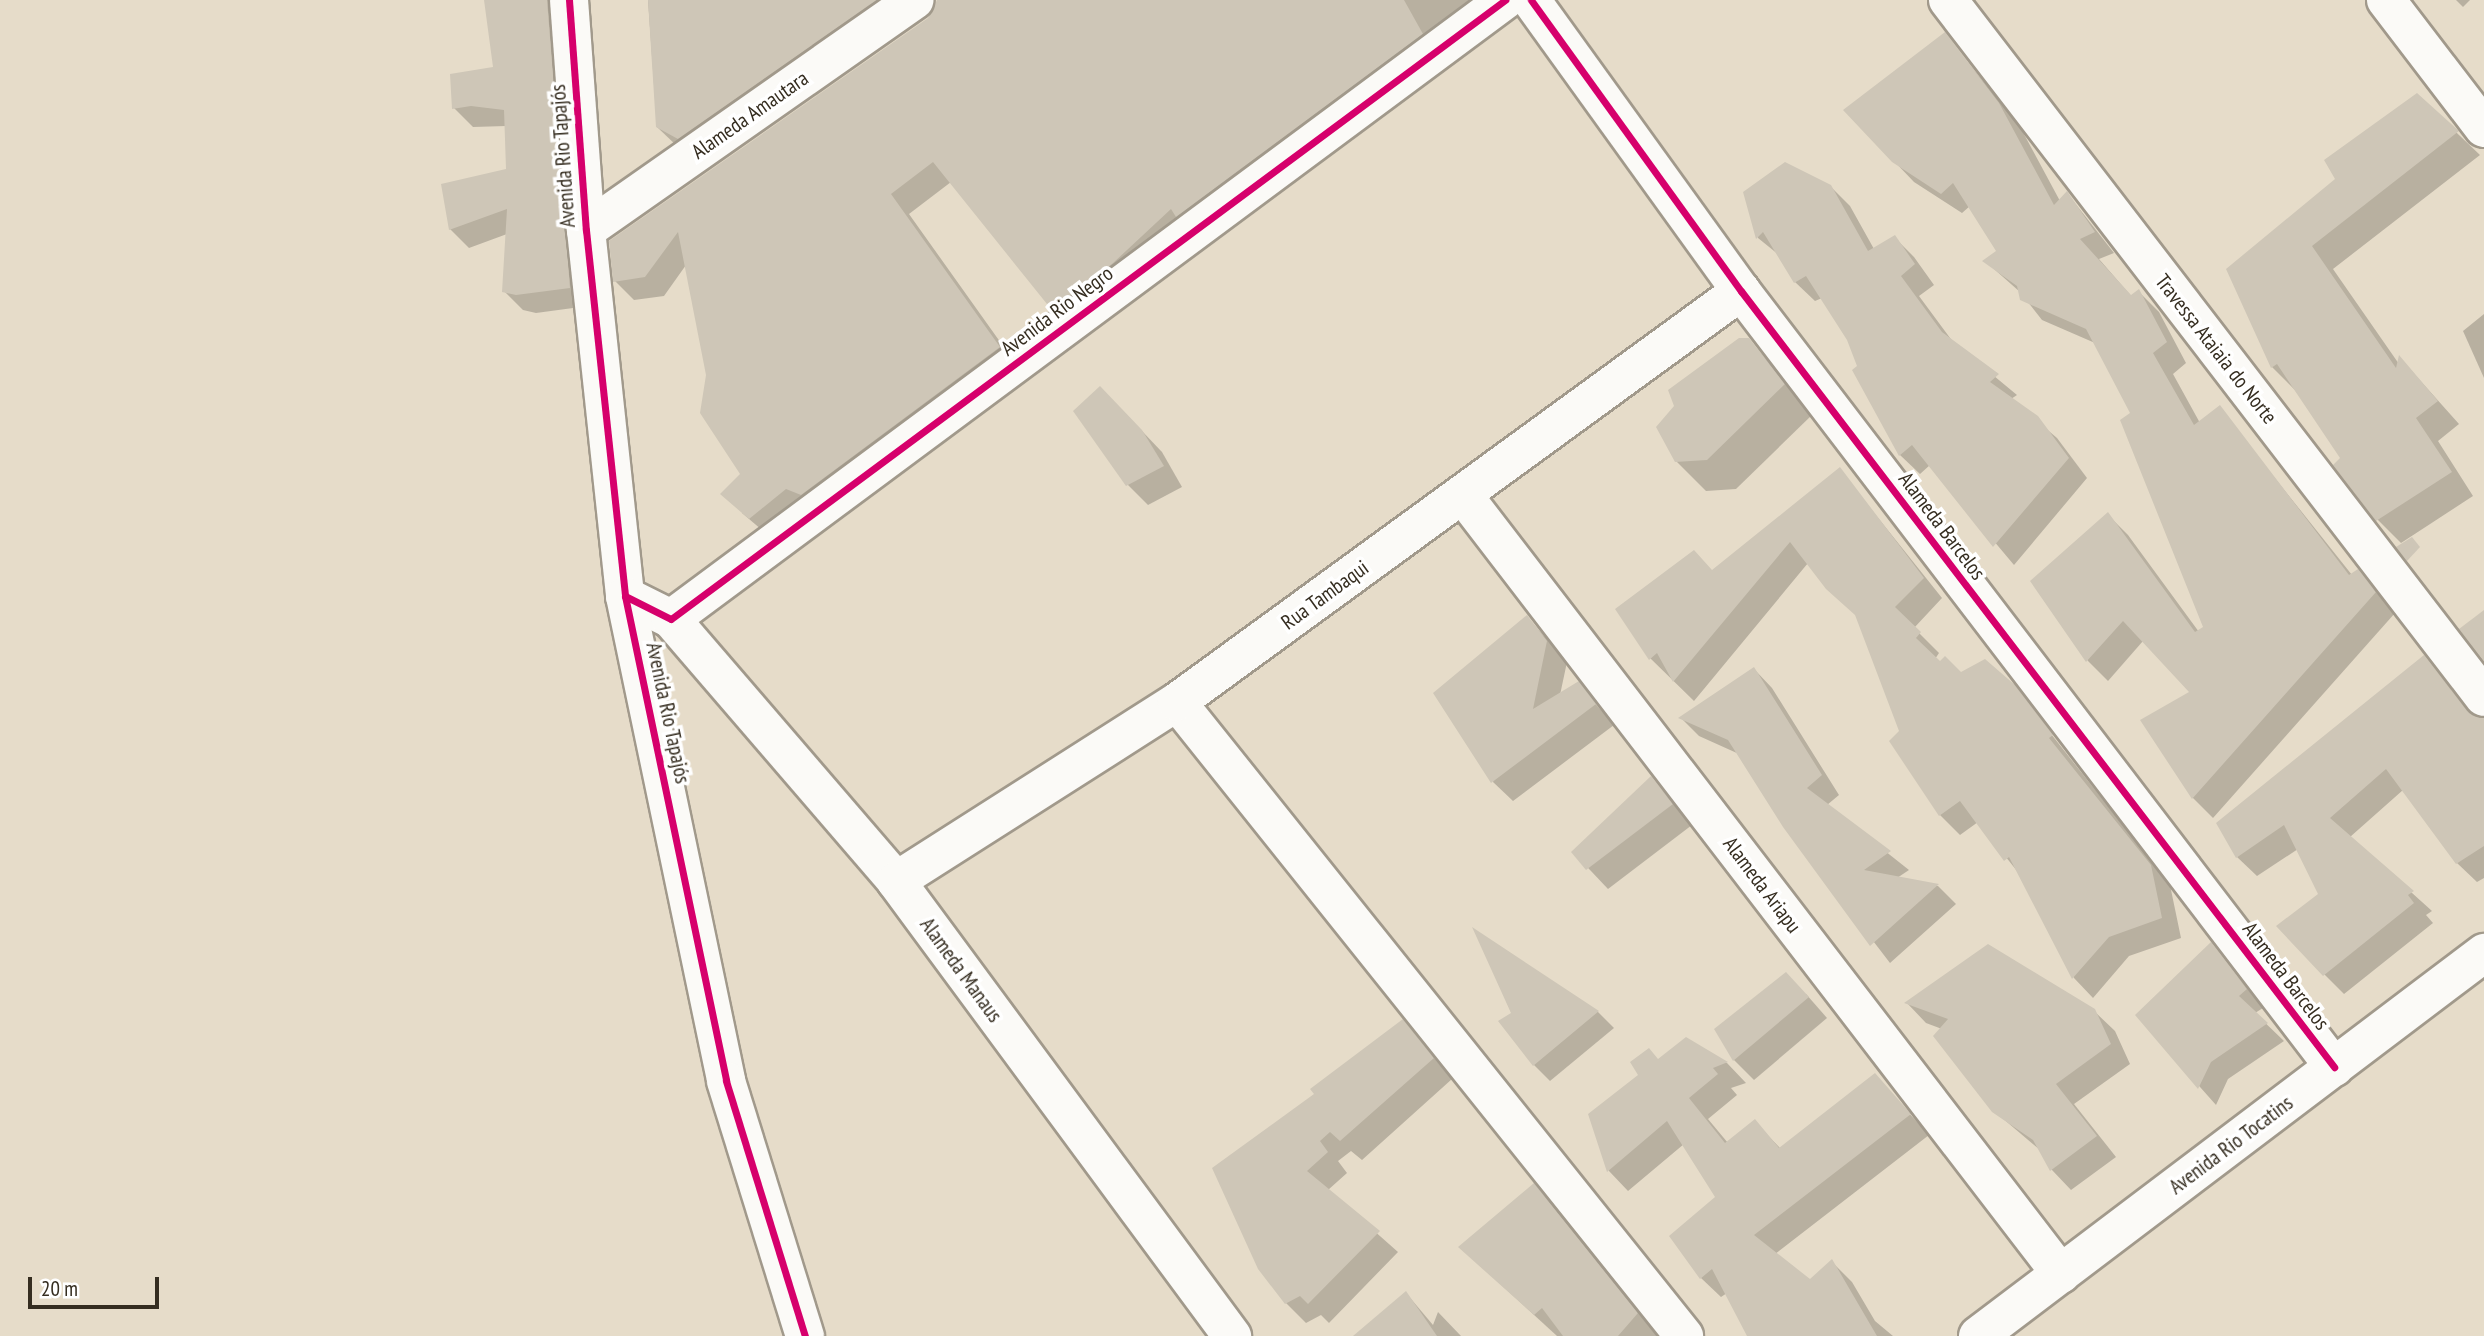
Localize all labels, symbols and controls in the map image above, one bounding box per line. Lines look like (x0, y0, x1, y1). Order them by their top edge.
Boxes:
street label: Alameda Amautara (687, 65, 813, 165)
street label: Avenida Rio Tapajós (545, 83, 581, 229)
street label: Avenida Rio Negro (996, 261, 1118, 361)
street label: Travessa Ataiaia do Norte (2150, 269, 2282, 429)
street label: Alameda Barcelos (1893, 467, 1991, 585)
street label: Rua Tambaqui (1276, 555, 1374, 635)
street label: Avenida Rio Tapajós (641, 640, 695, 786)
street label: Alameda Ariapu (1718, 832, 1806, 938)
street label: Alameda Manaus (915, 913, 1007, 1027)
street label: Alameda Barcelos (2237, 917, 2335, 1035)
street label: Avenida Rio Tocatins (2164, 1090, 2298, 1200)
scale bar (32, 1262, 163, 1306)
text: 20 m (41, 1275, 78, 1302)

